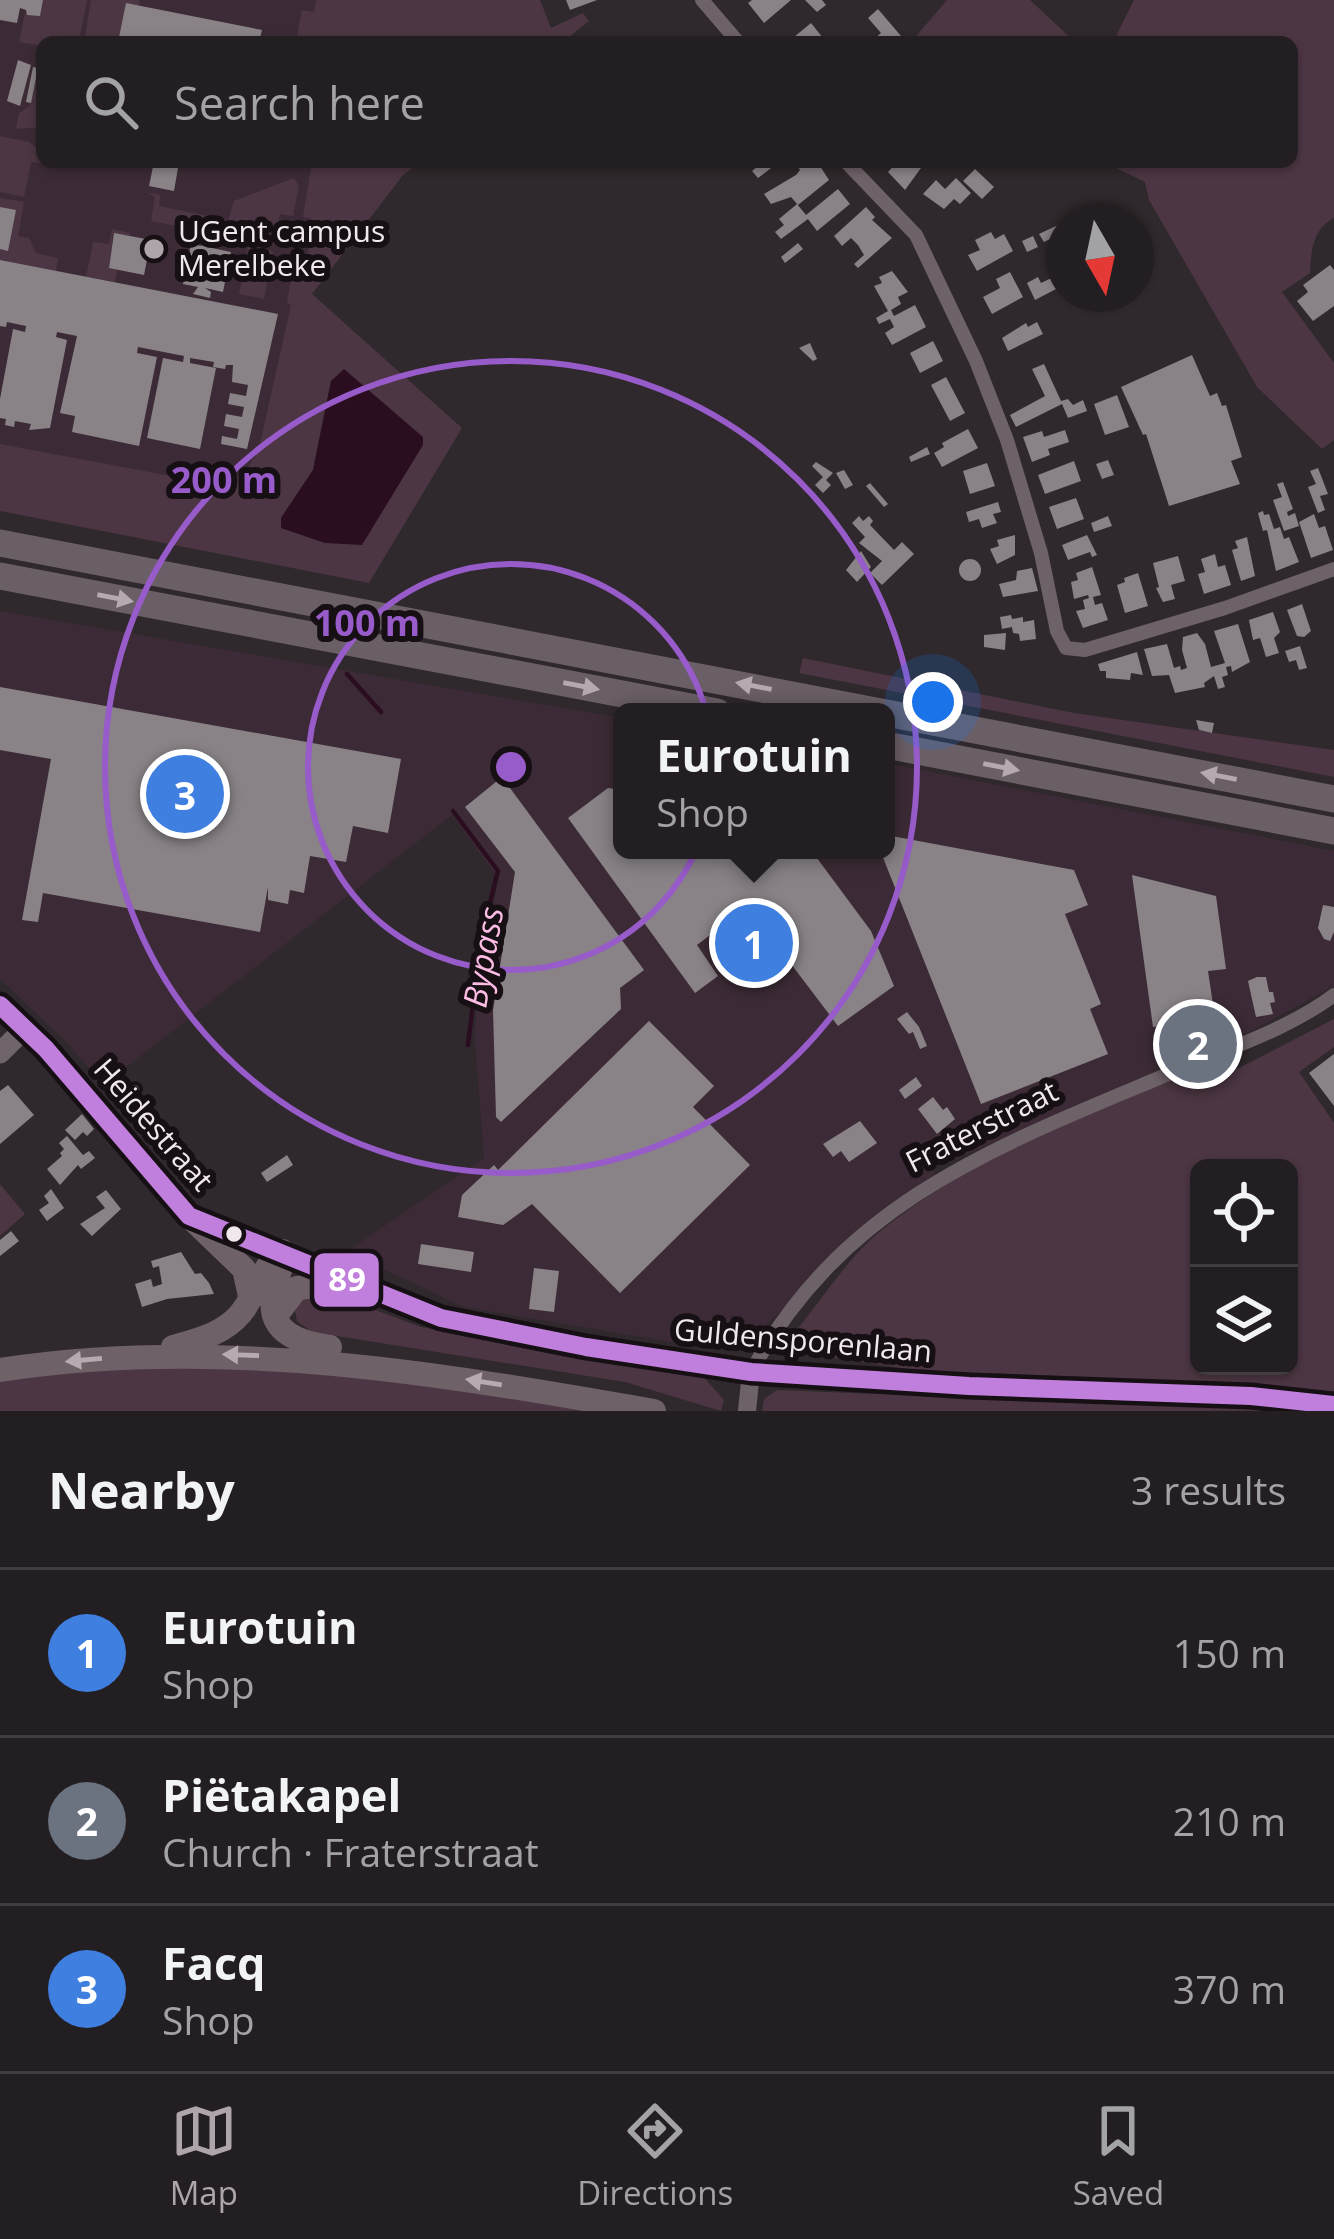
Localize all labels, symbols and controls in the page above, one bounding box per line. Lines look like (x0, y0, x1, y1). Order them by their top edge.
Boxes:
search box (36, 36, 1298, 168)
icon: search (78, 69, 144, 135)
text: Search here (174, 72, 425, 133)
north arrow (1046, 204, 1154, 312)
place label: UGent campus Merelbeke (178, 210, 385, 285)
marker: UGent campus Merelbeke (141, 236, 167, 262)
text: 200 m (171, 455, 277, 504)
one-way arrow (97, 588, 134, 607)
text: 100 m (314, 598, 420, 647)
your location (903, 672, 963, 732)
one-way arrow (734, 676, 772, 695)
one-way arrow (563, 677, 601, 696)
popup (613, 703, 895, 859)
text: Eurotuin (656, 724, 852, 785)
centre of rings (490, 746, 532, 788)
pin: 3 (146, 749, 224, 839)
one-way arrow (982, 758, 1020, 777)
one-way arrow (1200, 766, 1238, 785)
text: Shop (656, 785, 749, 838)
pin: 1 (715, 898, 793, 988)
water label: Bypass (452, 903, 513, 1011)
pin: 2 (1159, 999, 1237, 1089)
street label: Heidestraat (85, 1049, 223, 1199)
street label: Fraterstraat (898, 1070, 1064, 1181)
map controls (1190, 1159, 1298, 1375)
button: locate (1190, 1159, 1298, 1267)
unlabelled marker (223, 1223, 245, 1245)
line badge: 89 (312, 1251, 381, 1309)
text: 89 (328, 1256, 366, 1301)
button: layers (1190, 1267, 1298, 1375)
street label: Guldensporenlaan (672, 1308, 934, 1371)
one-way arrow (221, 1346, 259, 1365)
one-way arrow (65, 1351, 102, 1370)
one-way arrow (464, 1373, 502, 1391)
text: Nearby (48, 1454, 235, 1524)
text: 3 results (1131, 1463, 1286, 1516)
text: Eurotuin (162, 1596, 358, 1657)
text: 1 (76, 1626, 98, 1679)
text: 150 m (1173, 1626, 1286, 1679)
text: Shop (162, 1657, 255, 1710)
text: Piëtakapel (162, 1764, 401, 1825)
text: 2 (76, 1794, 98, 1847)
text: 210 m (1173, 1794, 1286, 1847)
text: Church · Fraterstraat (162, 1825, 539, 1878)
text: Facq (162, 1932, 266, 1993)
text: 3 (76, 1962, 98, 2015)
text: 370 m (1173, 1962, 1286, 2015)
text: Shop (162, 1993, 255, 2046)
tab: Map (170, 2098, 238, 2215)
tab: Directions (577, 2098, 733, 2215)
tab: Saved (1073, 2098, 1164, 2215)

